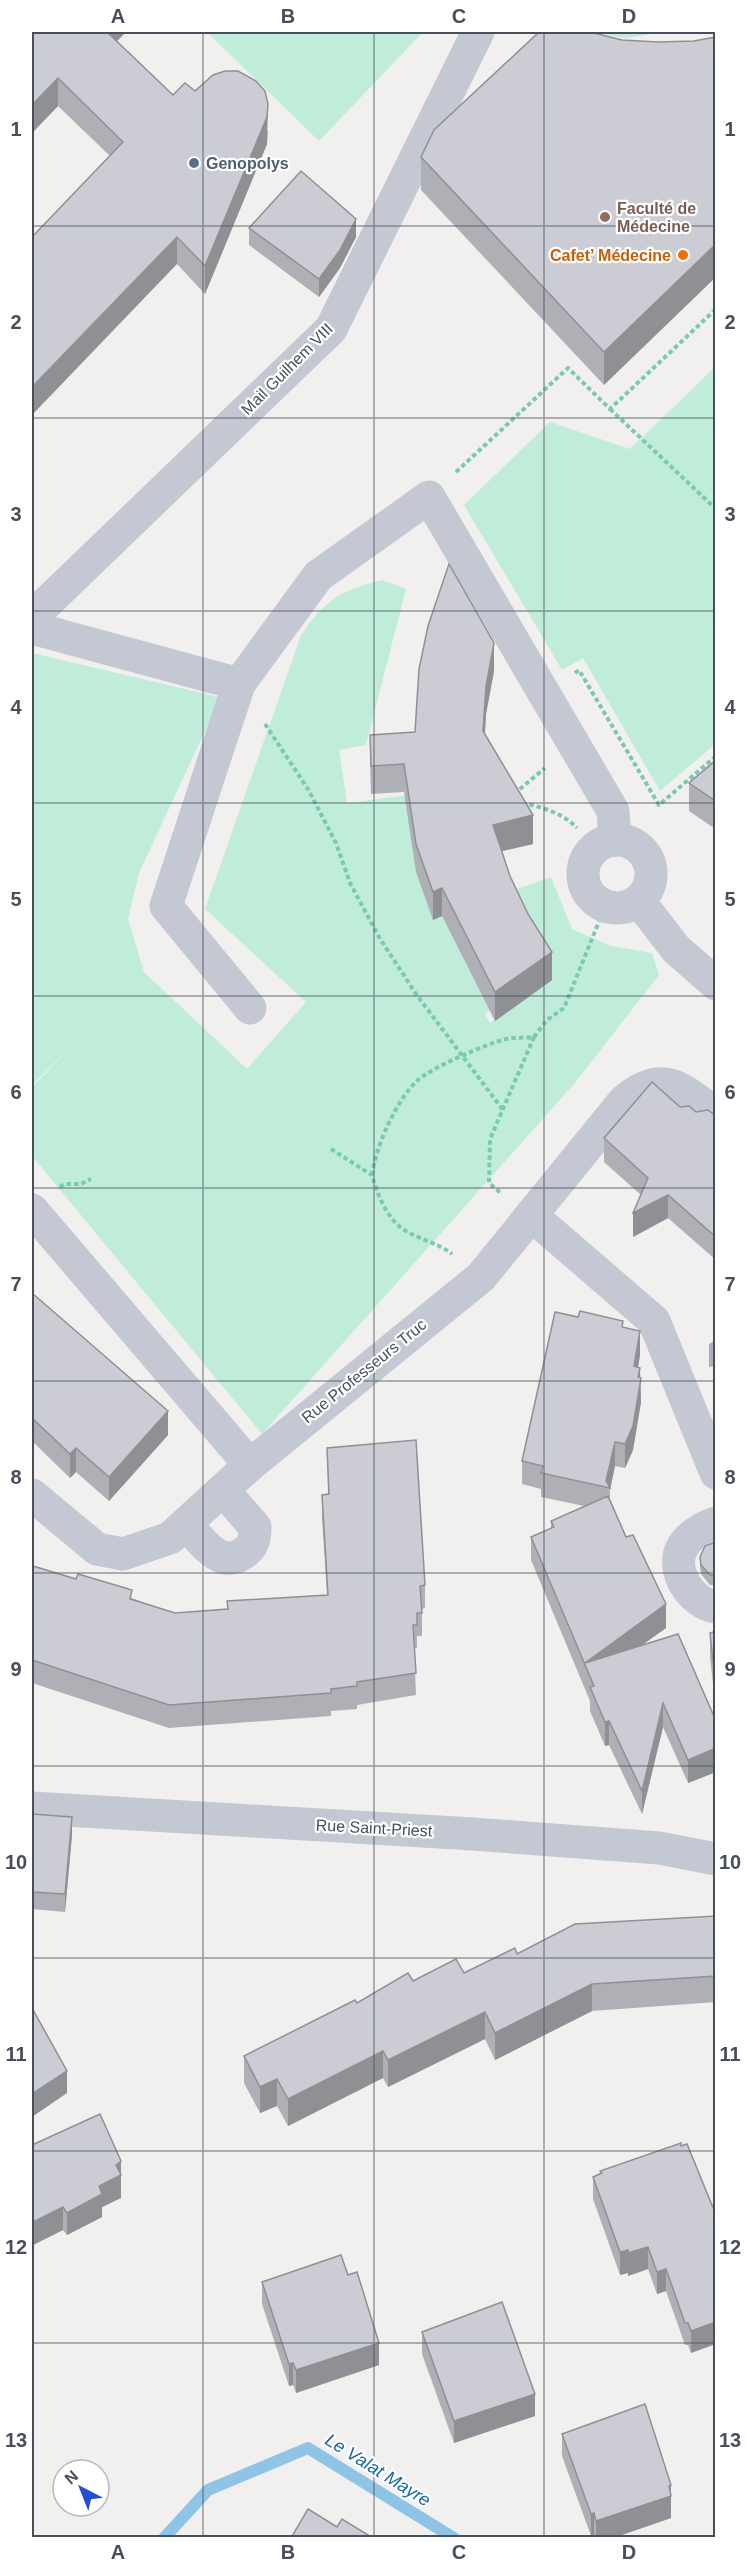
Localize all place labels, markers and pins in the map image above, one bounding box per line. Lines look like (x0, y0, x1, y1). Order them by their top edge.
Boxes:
place label: Genopolys (206, 155, 289, 172)
marker: Genopolys (187, 156, 201, 170)
place label: Faculté de Médecine (617, 200, 696, 235)
marker: Faculté de Médecine (598, 210, 612, 224)
place label: Cafet’ Médecine (550, 247, 671, 264)
marker: Cafet’ Médecine (676, 248, 690, 262)

